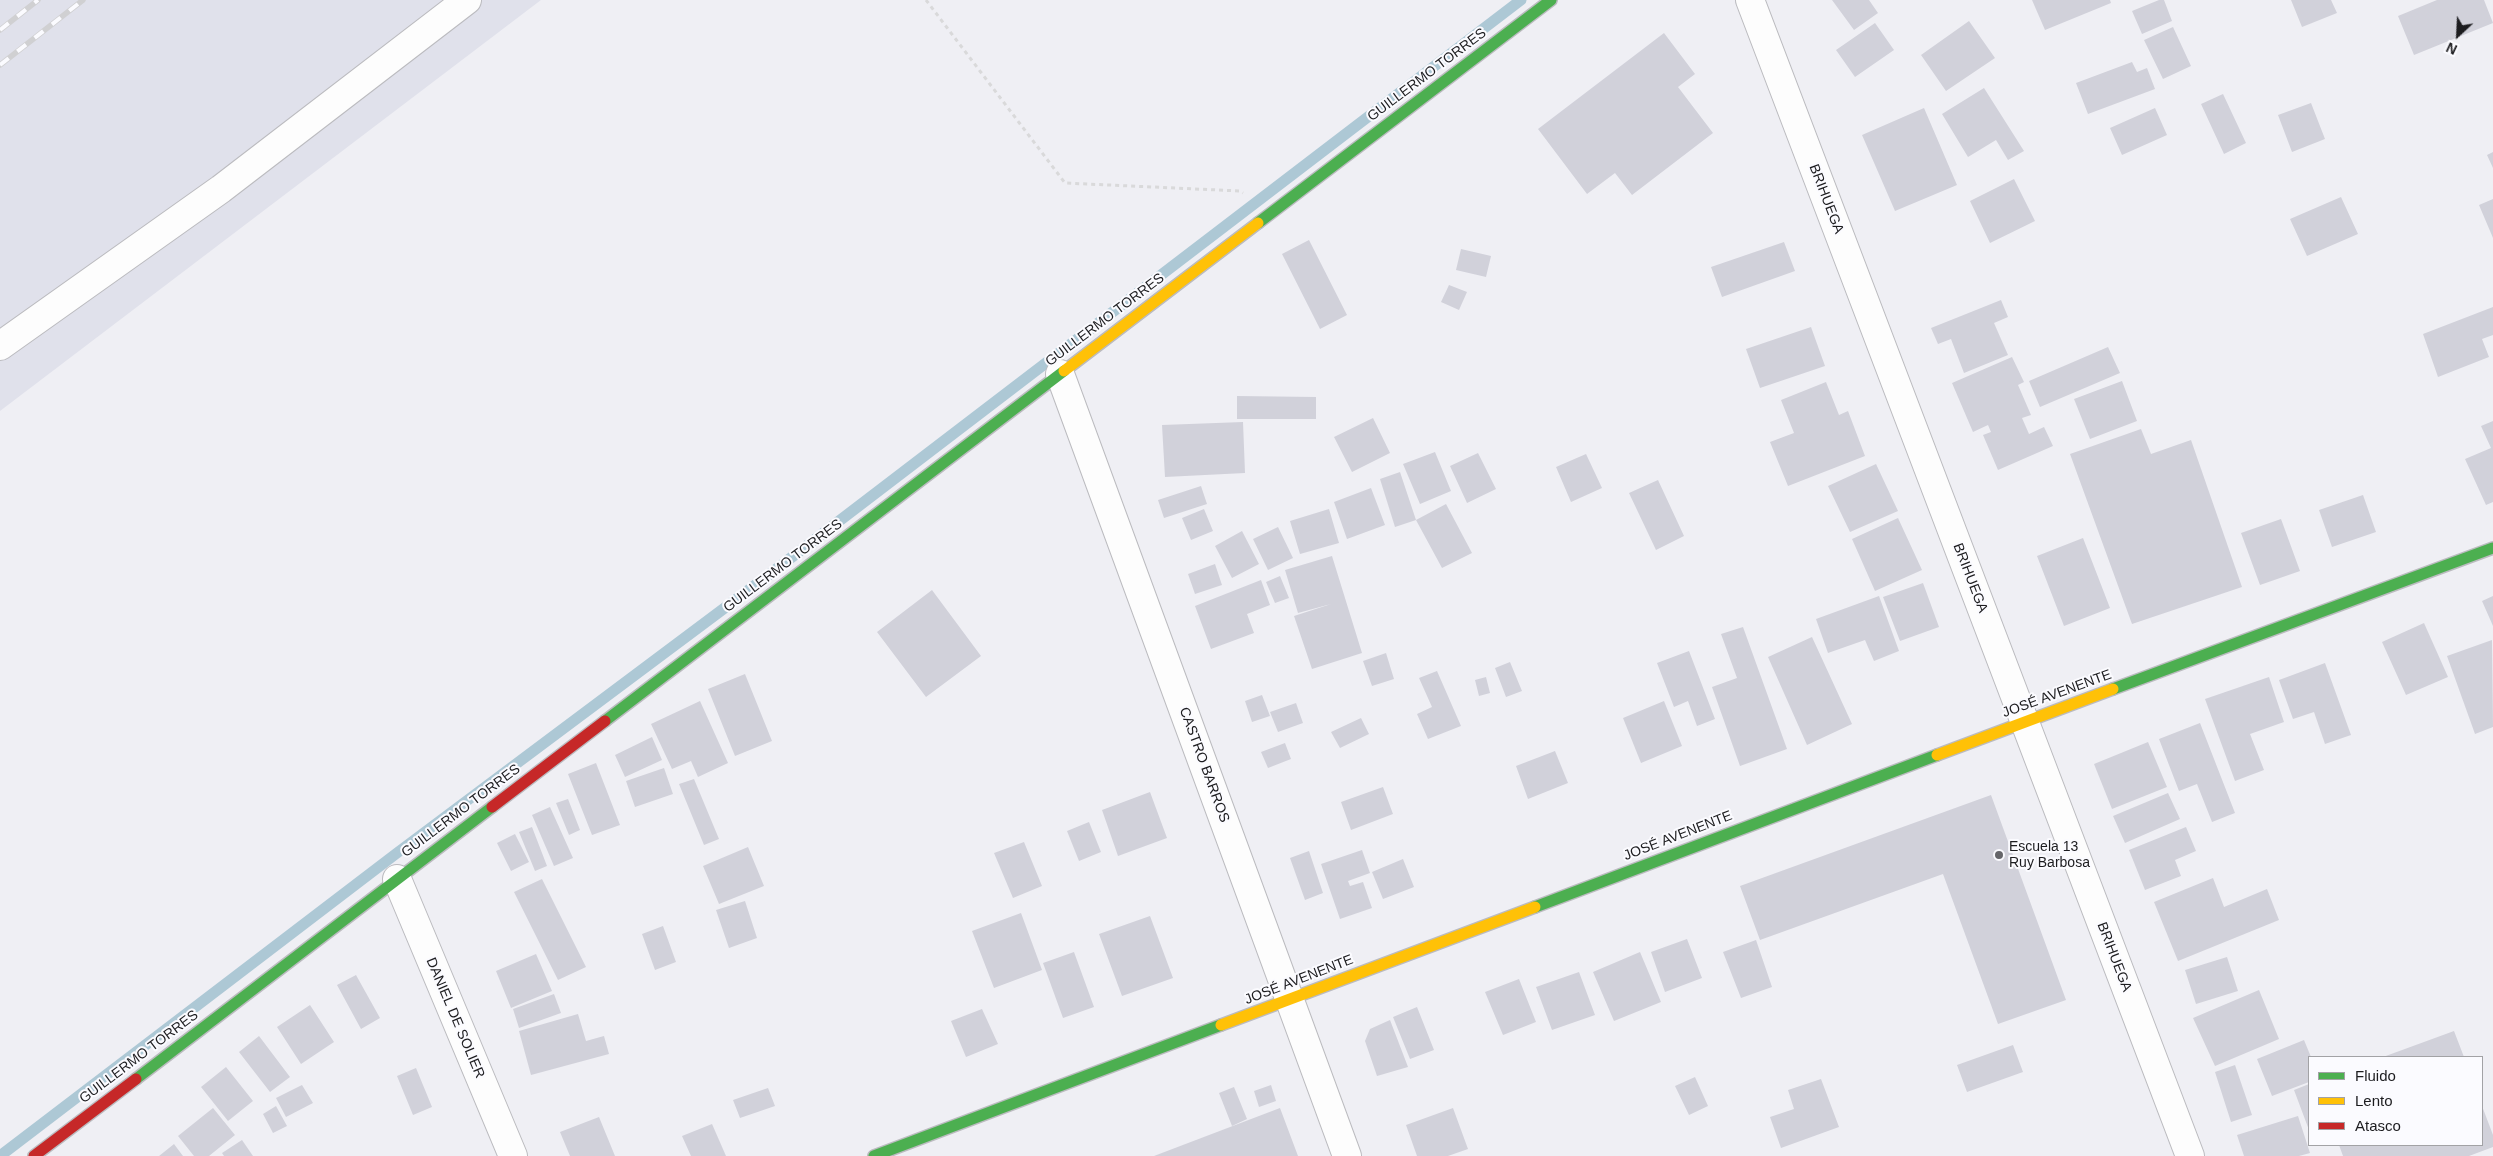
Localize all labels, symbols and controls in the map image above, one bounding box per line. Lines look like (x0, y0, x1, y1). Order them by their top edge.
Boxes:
north arrow (2433, 10, 2483, 60)
street label: GUILLERMO TORRES (1364, 25, 1490, 125)
text: N (2444, 39, 2460, 58)
street label: BRIHUEGA (1805, 162, 1847, 236)
street label: GUILLERMO TORRES (1042, 270, 1168, 370)
street label: GUILLERMO TORRES (720, 516, 846, 616)
street label: BRIHUEGA (1949, 541, 1991, 615)
street label: JOSÉ AVENENTE (2000, 666, 2114, 722)
street label: CASTRO BARROS (1175, 705, 1233, 825)
street label: GUILLERMO TORRES (398, 761, 524, 861)
street label: JOSÉ AVENENTE (1621, 808, 1735, 864)
place label: Escuela 13 Ruy Barbosa (2009, 839, 2090, 872)
marker: Escuela 13 Ruy Barbosa (1993, 849, 2005, 861)
street label: BRIHUEGA (2093, 920, 2135, 994)
street label: JOSÉ AVENENTE (1242, 952, 1356, 1008)
street label: DANIEL DE SOLIER (422, 955, 488, 1081)
street label: GUILLERMO TORRES (76, 1007, 202, 1107)
legend (2308, 1056, 2483, 1146)
text: Fluido (2355, 1067, 2396, 1084)
text: Lento (2355, 1092, 2393, 1109)
text: Atasco (2355, 1117, 2401, 1134)

